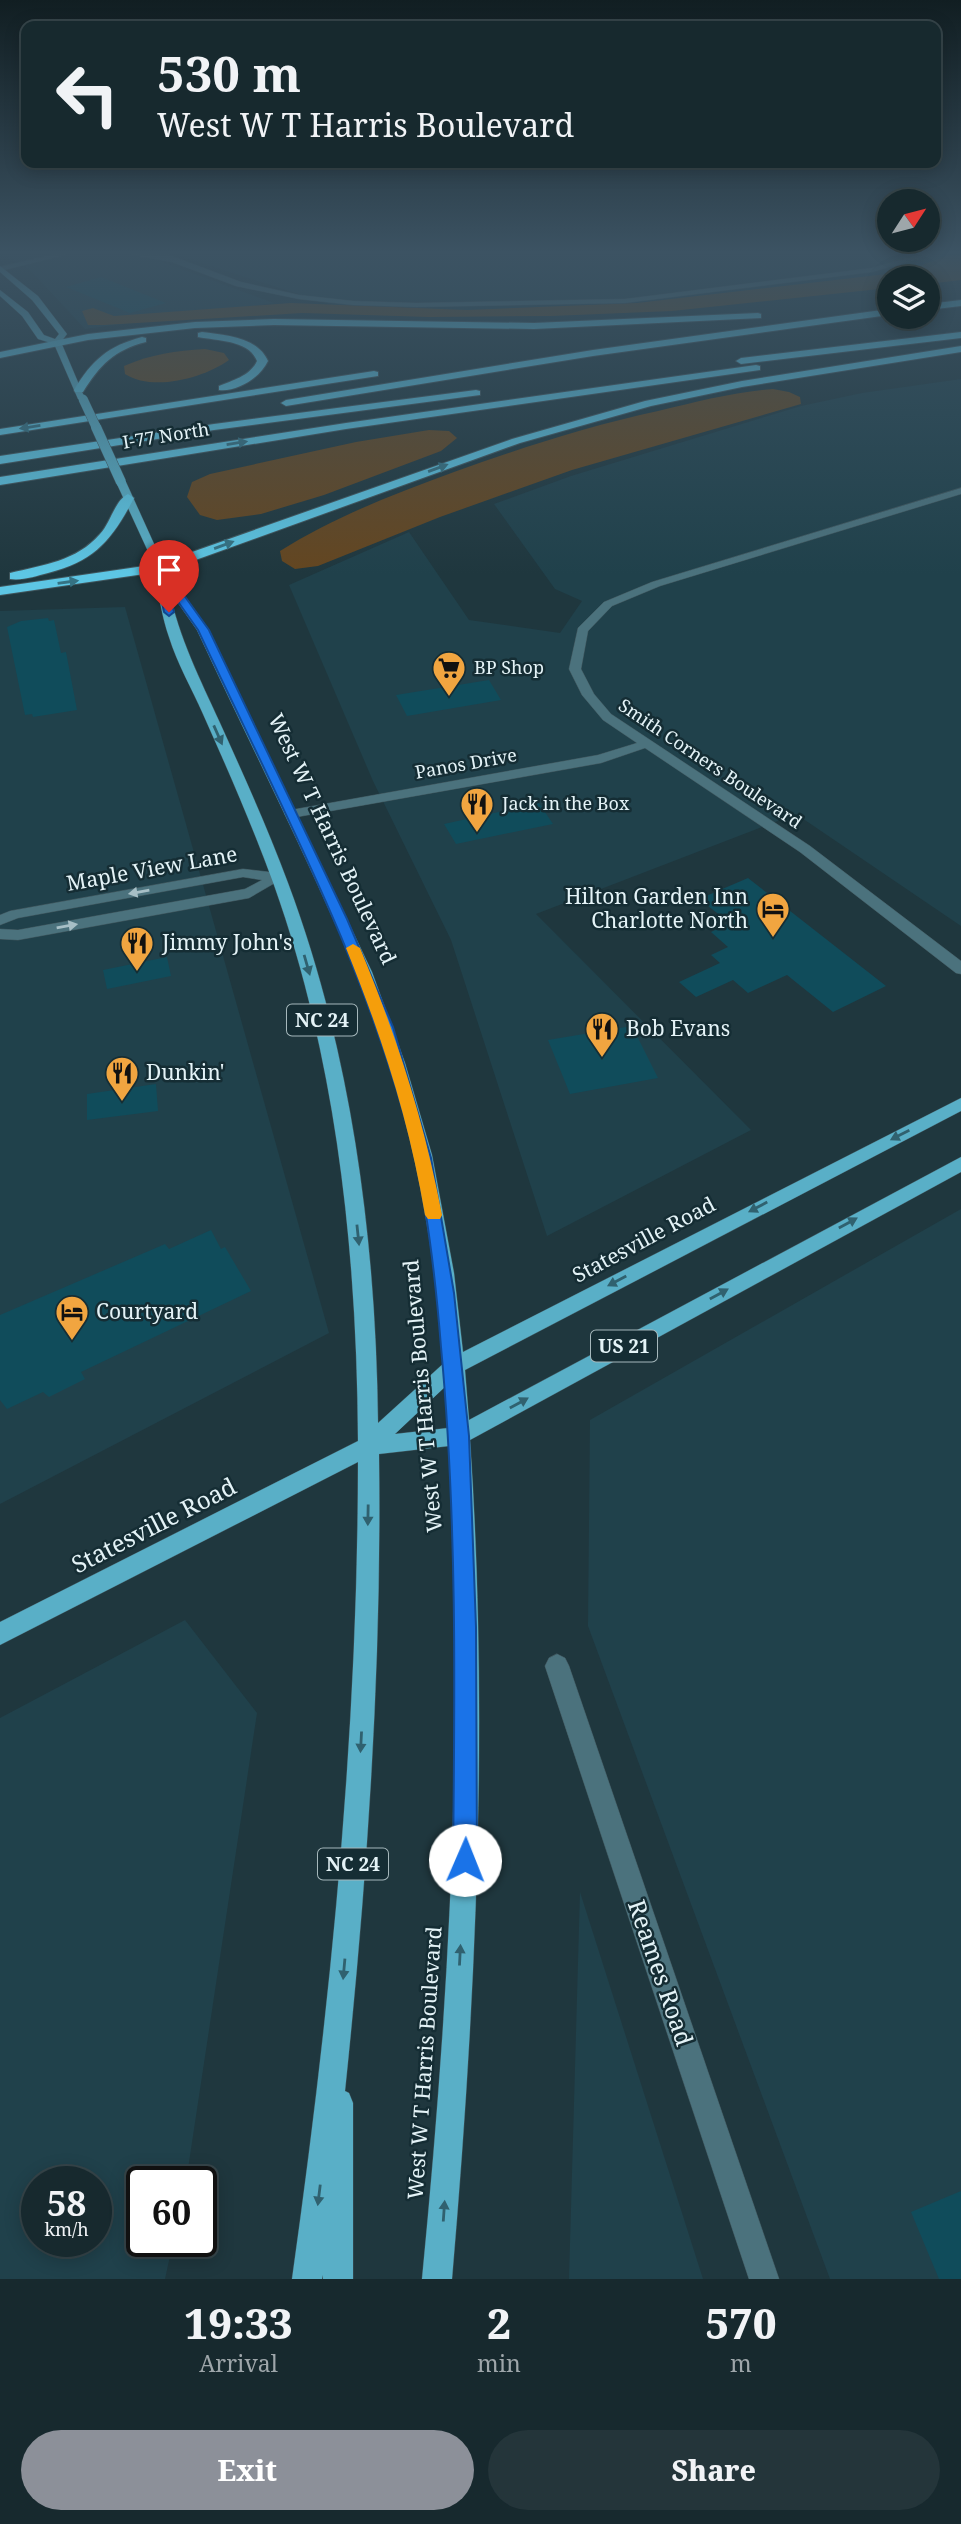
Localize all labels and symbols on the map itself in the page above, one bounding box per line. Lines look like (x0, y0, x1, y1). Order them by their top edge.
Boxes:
north arrow (877, 189, 940, 252)
street label: I-77 North (121, 416, 211, 454)
one-way arrow (19, 422, 41, 433)
one-way arrow (226, 437, 248, 448)
one-way arrow (428, 462, 449, 473)
one-way arrow (214, 539, 235, 550)
pin (139, 540, 199, 612)
one-way arrow (57, 576, 79, 587)
supermarket icon: BP Shop (430, 649, 468, 698)
place label: BP Shop (474, 655, 544, 679)
street label: Smith Corners Boulevard (614, 693, 807, 834)
street label: West W T Harris Boulevard (262, 709, 403, 969)
one-way arrow (213, 725, 224, 746)
street label: Panos Drive (413, 742, 519, 784)
restaurant icon: Jack in the Box (458, 785, 496, 834)
place label: Jack in the Box (501, 791, 630, 815)
street label: Maple View Lane (64, 839, 239, 897)
place label: Hilton Garden Inn Charlotte North (565, 882, 748, 934)
one-way arrow (128, 887, 150, 898)
hotel icon: Hilton Garden Inn Charlotte North (754, 890, 792, 939)
one-way arrow (56, 920, 78, 931)
restaurant icon: Jimmy John's (118, 924, 156, 973)
place label: Jimmy John's (161, 928, 293, 956)
one-way arrow (303, 955, 313, 976)
road number: NC 24 (287, 1004, 357, 1036)
restaurant icon: Bob Evans (583, 1010, 621, 1059)
place label: Bob Evans (626, 1014, 730, 1042)
restaurant icon: Dunkin' (103, 1054, 141, 1103)
place label: Dunkin' (146, 1058, 224, 1086)
one-way arrow (890, 1129, 910, 1140)
street label: Statesville Road (567, 1190, 720, 1289)
one-way arrow (748, 1202, 768, 1213)
one-way arrow (839, 1218, 859, 1230)
one-way arrow (353, 1224, 364, 1246)
street label: West W T Harris Boulevard (396, 1258, 448, 1534)
one-way arrow (608, 1275, 627, 1287)
one-way arrow (709, 1288, 729, 1300)
hotel icon: Courtyard (53, 1293, 91, 1342)
place label: Courtyard (96, 1297, 198, 1325)
road number: US 21 (591, 1330, 657, 1362)
one-way arrow (509, 1397, 529, 1409)
street label: Statesville Road (65, 1469, 241, 1580)
one-way arrow (362, 1504, 374, 1526)
one-way arrow (355, 1731, 366, 1753)
position arrow (428, 1823, 502, 1897)
road number: NC 24 (318, 1848, 388, 1880)
street label: Reames Road (621, 1895, 702, 2050)
street label: West W T Harris Boulevard (400, 1925, 448, 2200)
one-way arrow (455, 1944, 466, 1966)
one-way arrow (338, 1958, 349, 1980)
speed limit sign: 60 (126, 2166, 217, 2257)
one-way arrow (313, 2184, 324, 2206)
one-way arrow (439, 2200, 450, 2222)

